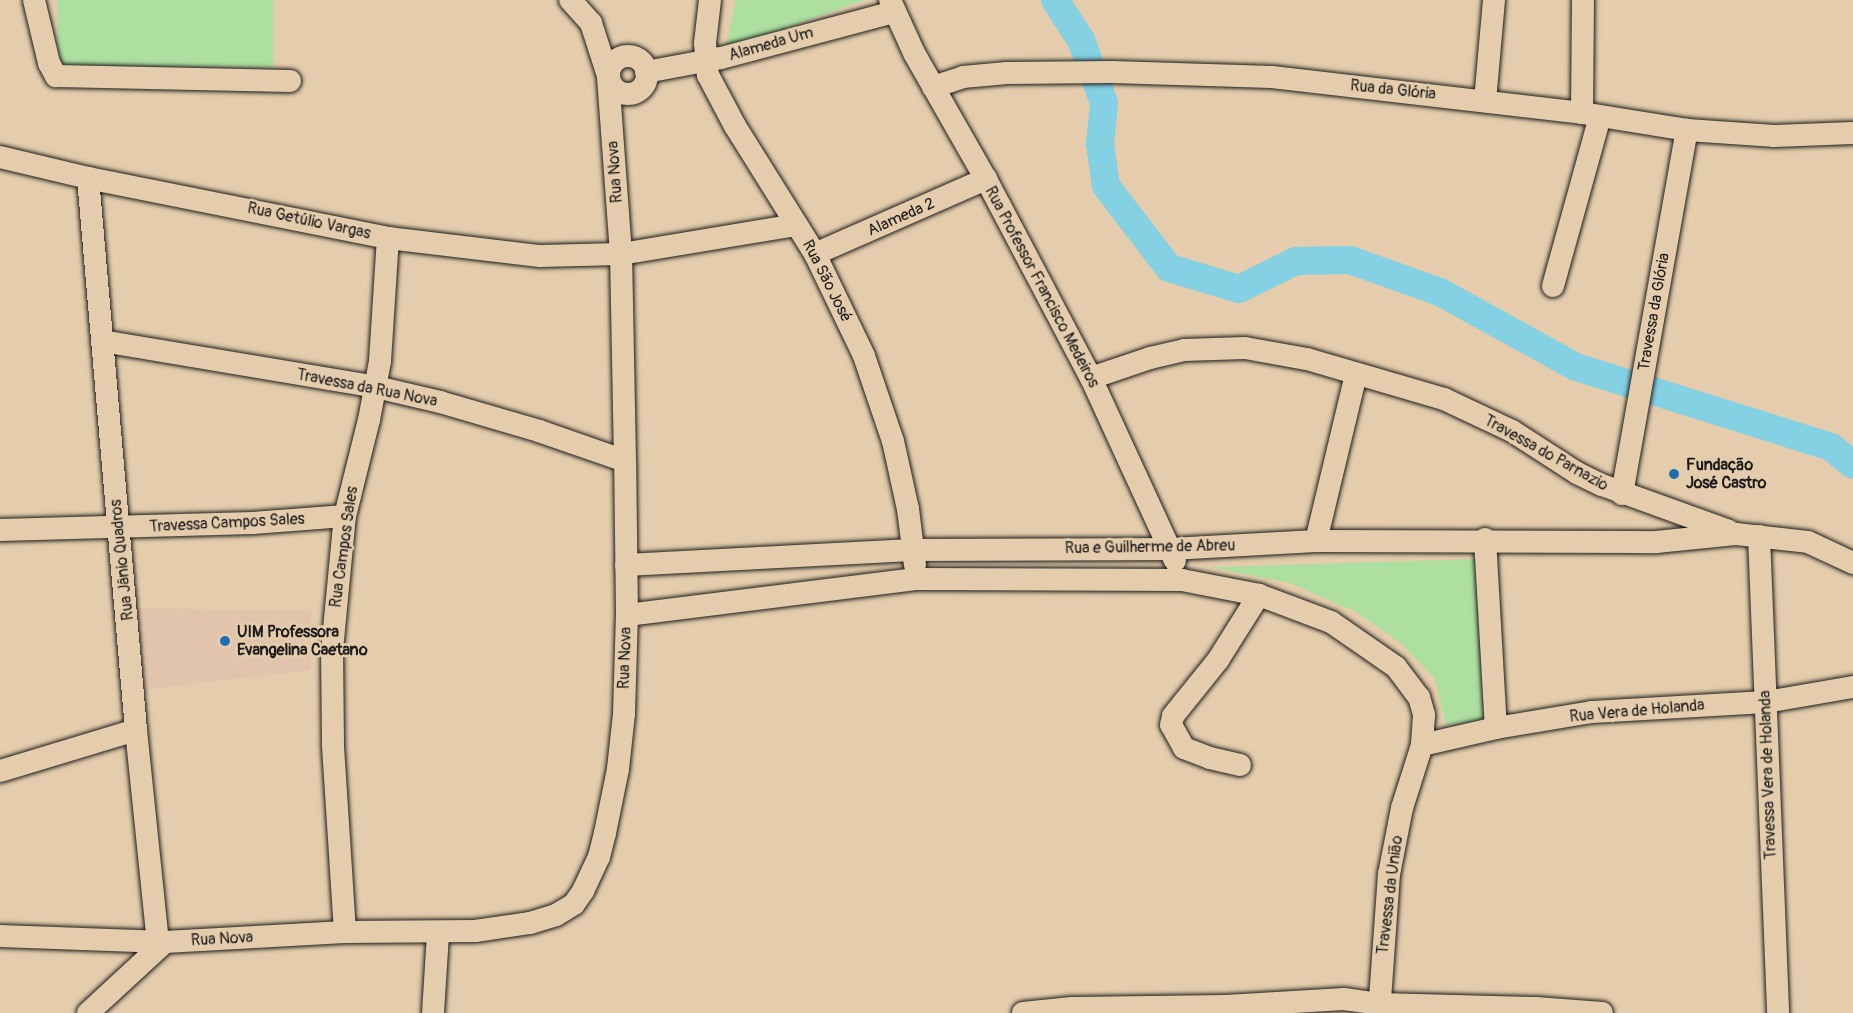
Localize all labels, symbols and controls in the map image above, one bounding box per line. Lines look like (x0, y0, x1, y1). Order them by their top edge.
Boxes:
street label: Alameda Um (726, 23, 816, 65)
street label: Rua da Glória (1349, 76, 1437, 104)
street label: Rua Nova (603, 140, 627, 204)
street label: Rua Professor Francisco Medeiros (981, 183, 1103, 391)
street label: Alameda 2 (864, 194, 938, 240)
street label: Rua Getúlio Vargas (246, 199, 372, 243)
street label: Rua São José (798, 237, 856, 325)
street label: Travessa da Glória (1634, 251, 1674, 373)
street label: Travessa da Rua Nova (295, 365, 439, 411)
street label: Travessa do Parnazio (1481, 411, 1611, 495)
place label: Fundação José Castro (1686, 455, 1766, 493)
marker: Fundação José Castro (1667, 467, 1681, 481)
street label: Rua Campos Sales (326, 485, 362, 609)
street label: Rua Jânio Quadros (106, 499, 138, 621)
street label: Travessa Campos Sales (149, 509, 305, 537)
street label: Rua e Guilherme de Abreu (1065, 536, 1235, 558)
place label: UIM Professora Evangelina Caetano (237, 622, 368, 660)
street label: Rua Nova (614, 627, 636, 689)
marker: UIM Professora Evangelina Caetano (218, 634, 232, 648)
street label: Travessa Vera de Holanda (1755, 690, 1781, 860)
street label: Rua Vera de Holanda (1569, 696, 1705, 726)
street label: Travessa da União (1373, 834, 1407, 956)
street label: Rua Nova (190, 928, 254, 950)

